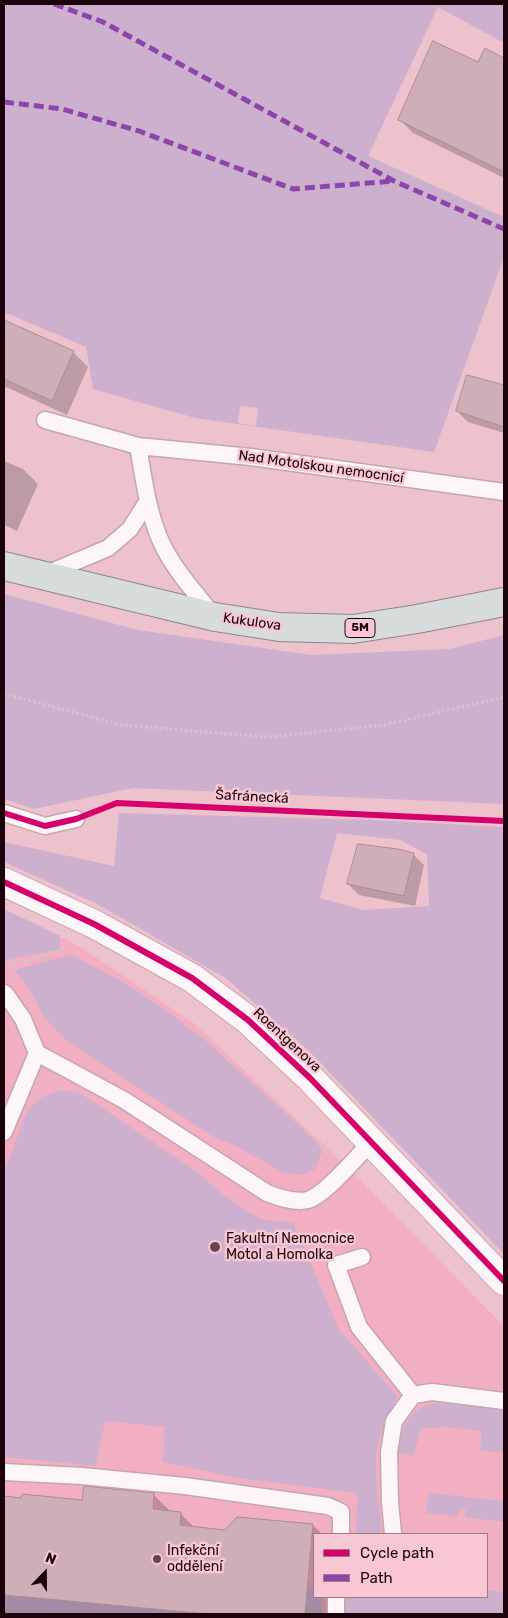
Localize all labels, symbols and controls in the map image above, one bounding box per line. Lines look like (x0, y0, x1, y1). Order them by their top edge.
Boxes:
street label: Nad Motolskou nemocnicí (237, 447, 405, 487)
street label: Kukulova (222, 610, 282, 634)
road number: 5M (345, 618, 375, 638)
street label: Šafránecká (215, 787, 289, 807)
street label: Roentgenova (250, 1004, 324, 1076)
place label: Fakultní Nemocnice Motol a Homolka (226, 1231, 355, 1264)
marker: Fakultní Nemocnice Motol a Homolka (208, 1240, 222, 1254)
legend (313, 1533, 488, 1598)
place label: Infekční oddělení (167, 1543, 223, 1575)
text: Cycle path (360, 1544, 434, 1562)
north arrow (20, 1548, 70, 1598)
text: N (43, 1549, 59, 1568)
marker: Infekční oddělení (151, 1553, 163, 1565)
text: Path (360, 1569, 393, 1587)

